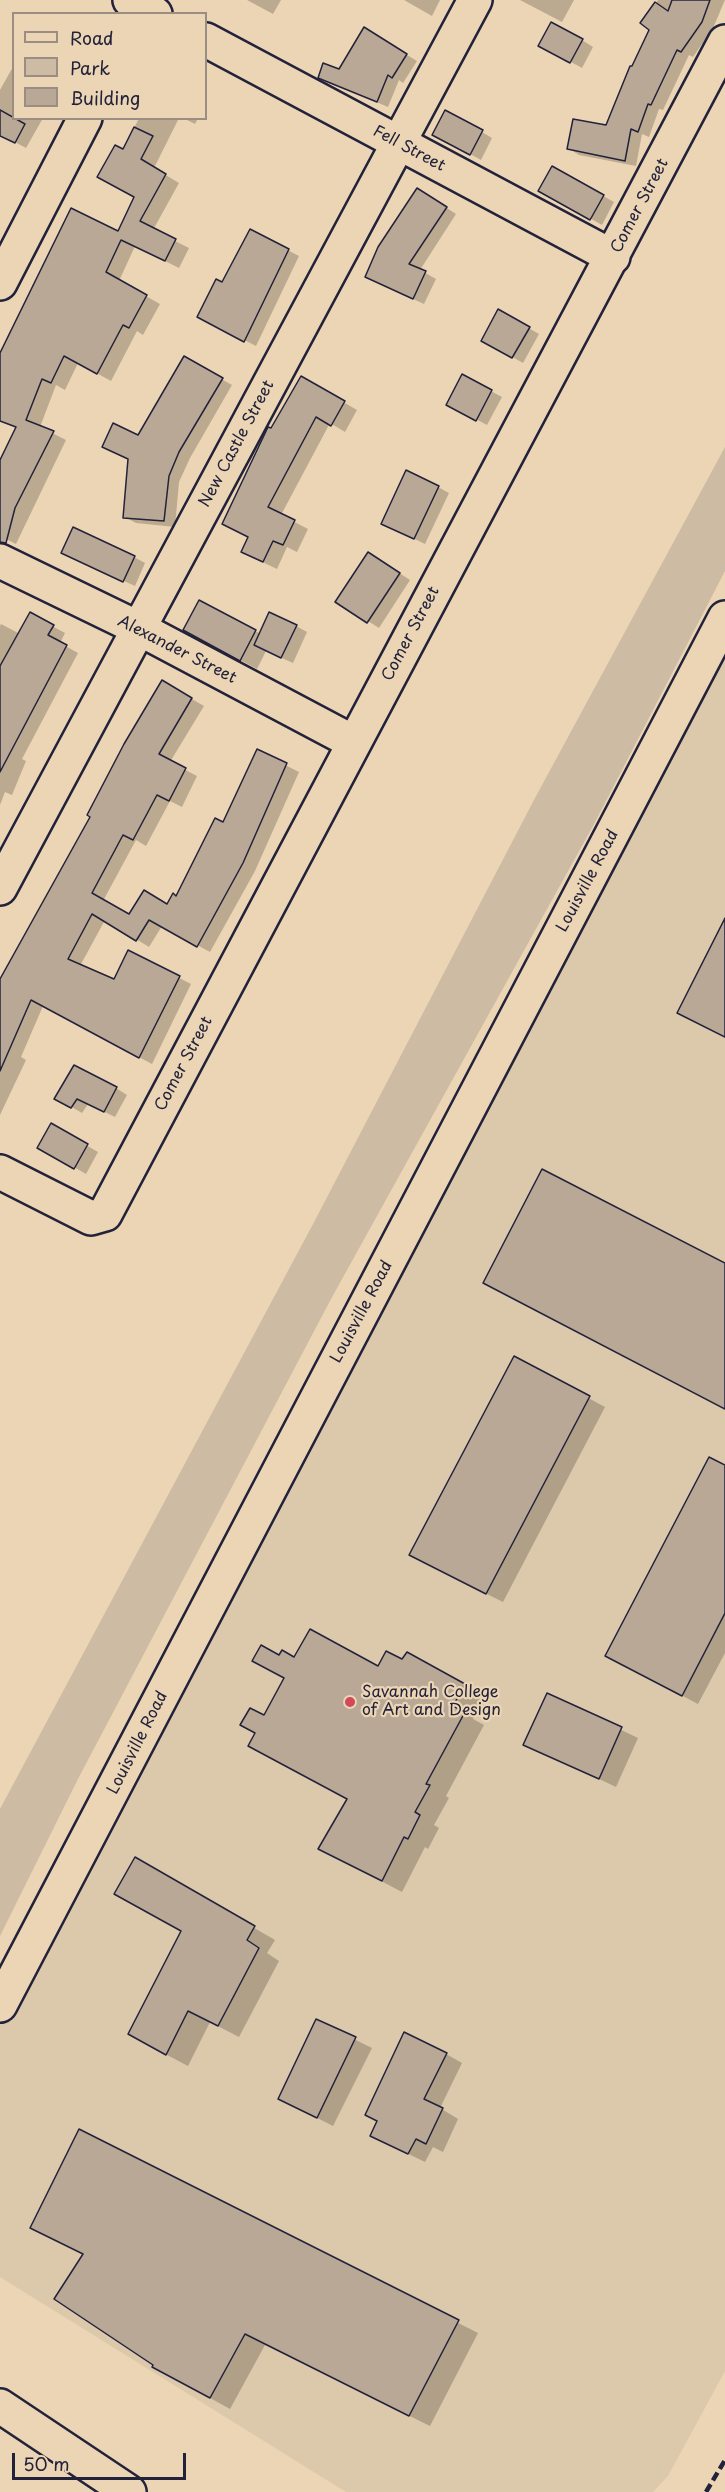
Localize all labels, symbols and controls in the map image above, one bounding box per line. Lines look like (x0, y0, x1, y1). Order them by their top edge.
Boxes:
legend (12, 12, 207, 120)
text: Road (70, 24, 114, 51)
text: Park (70, 54, 110, 81)
text: Building (70, 84, 140, 111)
street label: Fell Street (370, 122, 448, 176)
street label: Comer Street (607, 155, 673, 257)
street label: New Castle Street (195, 377, 279, 511)
street label: Comer Street (378, 583, 444, 685)
street label: Alexander Street (114, 612, 240, 688)
street label: Louisville Road (553, 827, 623, 935)
street label: Comer Street (151, 1013, 217, 1115)
street label: Louisville Road (327, 1258, 397, 1366)
place label: Savannah College of Art and Design (362, 1683, 501, 1721)
street label: Louisville Road (104, 1688, 172, 1798)
marker: Savannah College of Art and Design (343, 1695, 357, 1709)
scale bar (15, 2441, 189, 2479)
text: 50 m (23, 2450, 70, 2477)

